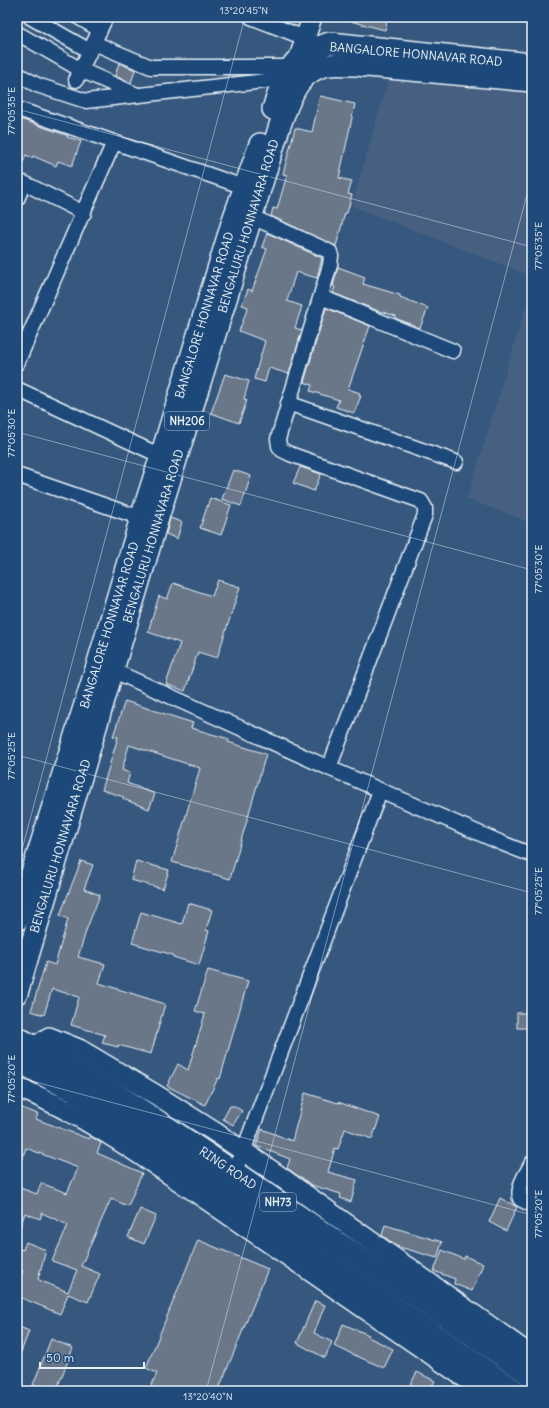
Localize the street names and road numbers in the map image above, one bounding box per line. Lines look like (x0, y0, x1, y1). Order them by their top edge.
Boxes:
street label: BANGALORE HONNAVAR ROAD (329, 39, 503, 69)
street label: BENGALURU HONNAVARA ROAD (214, 137, 282, 315)
street label: BANGALORE HONNAVAR ROAD (171, 230, 237, 400)
road number: NH206 (165, 412, 209, 430)
street label: BENGALURU HONNAVARA ROAD (119, 447, 187, 625)
street label: BANGALORE HONNAVAR ROAD (76, 540, 142, 710)
street label: BENGALURU HONNAVARA ROAD (26, 757, 94, 935)
street label: RING ROAD (197, 1143, 259, 1193)
road number: NH73 (260, 1193, 296, 1211)

